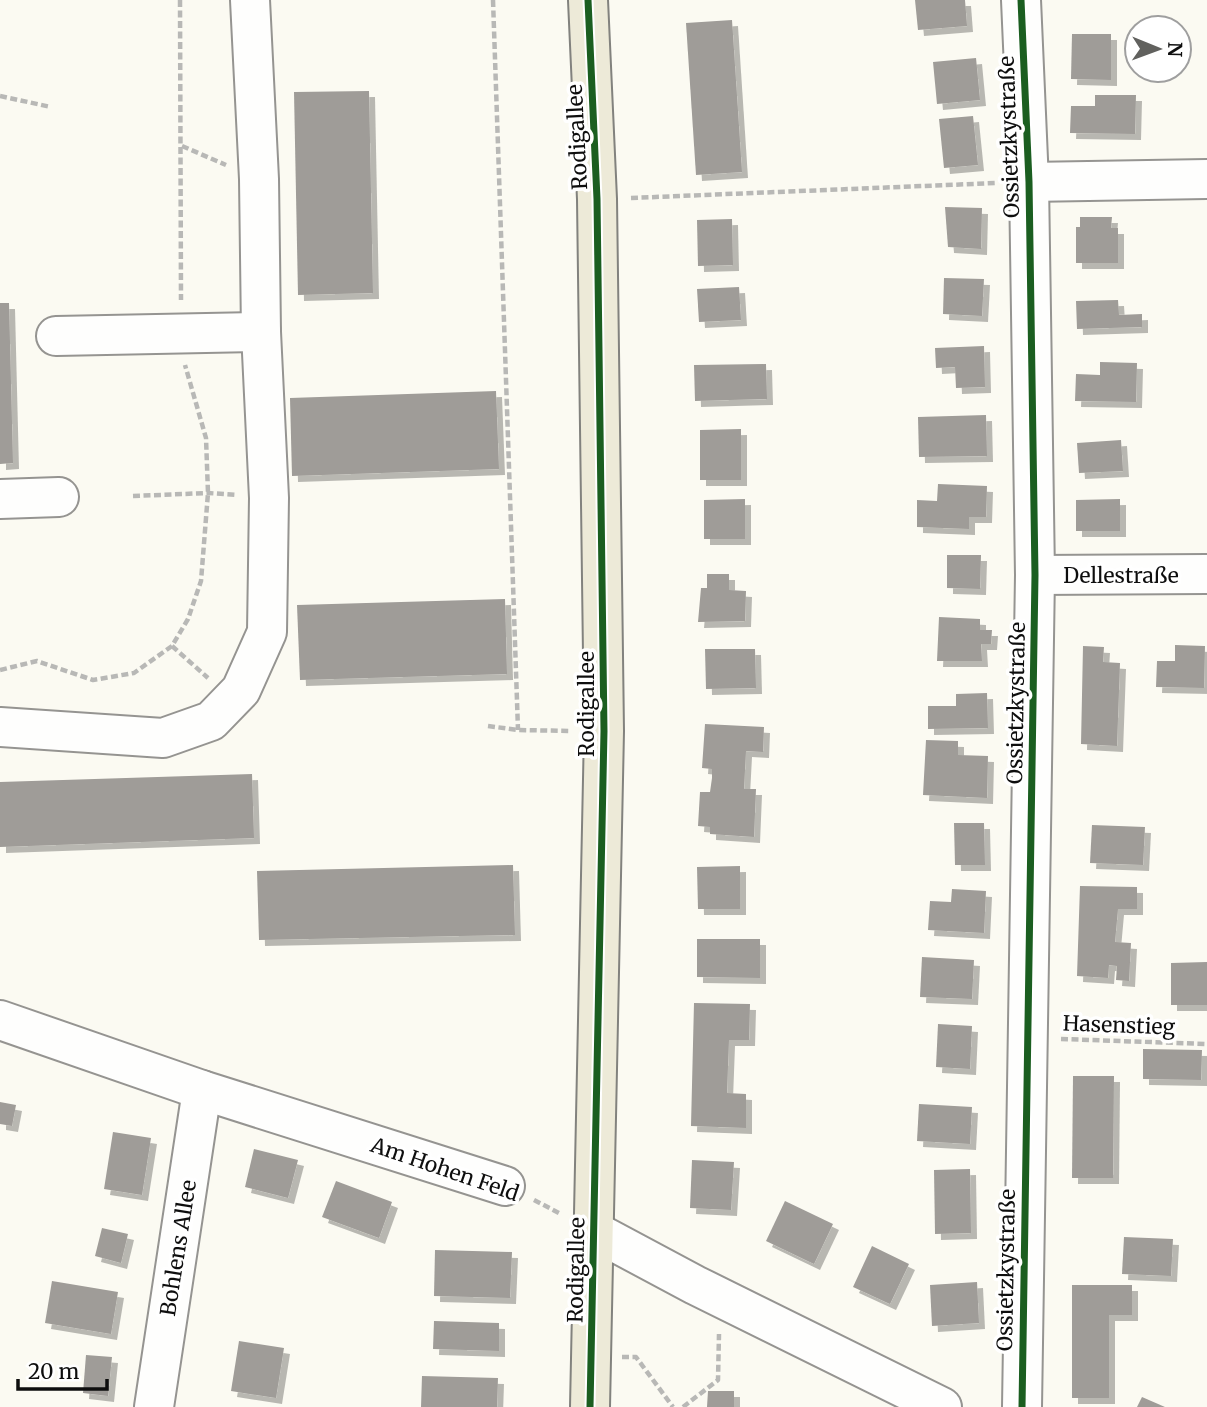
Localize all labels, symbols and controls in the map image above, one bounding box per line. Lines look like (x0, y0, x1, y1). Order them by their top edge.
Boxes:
north arrow (1123, 14, 1193, 84)
text: N (1163, 42, 1187, 57)
street label: Ossietzkystraße (993, 55, 1025, 219)
street label: Rodigallee (561, 83, 593, 191)
street label: Dellestraße (1063, 562, 1179, 589)
street label: Ossietzkystraße (1001, 622, 1031, 784)
street label: Rodigallee (573, 651, 600, 757)
street label: Hasenstieg (1062, 1010, 1176, 1040)
street label: Am Hohen Feld (366, 1131, 523, 1207)
street label: Bohlens Allee (154, 1178, 202, 1318)
street label: Ossietzkystraße (991, 1189, 1021, 1351)
street label: Rodigallee (562, 1217, 590, 1323)
scale bar (18, 1348, 107, 1392)
text: 20 m (28, 1358, 80, 1385)

